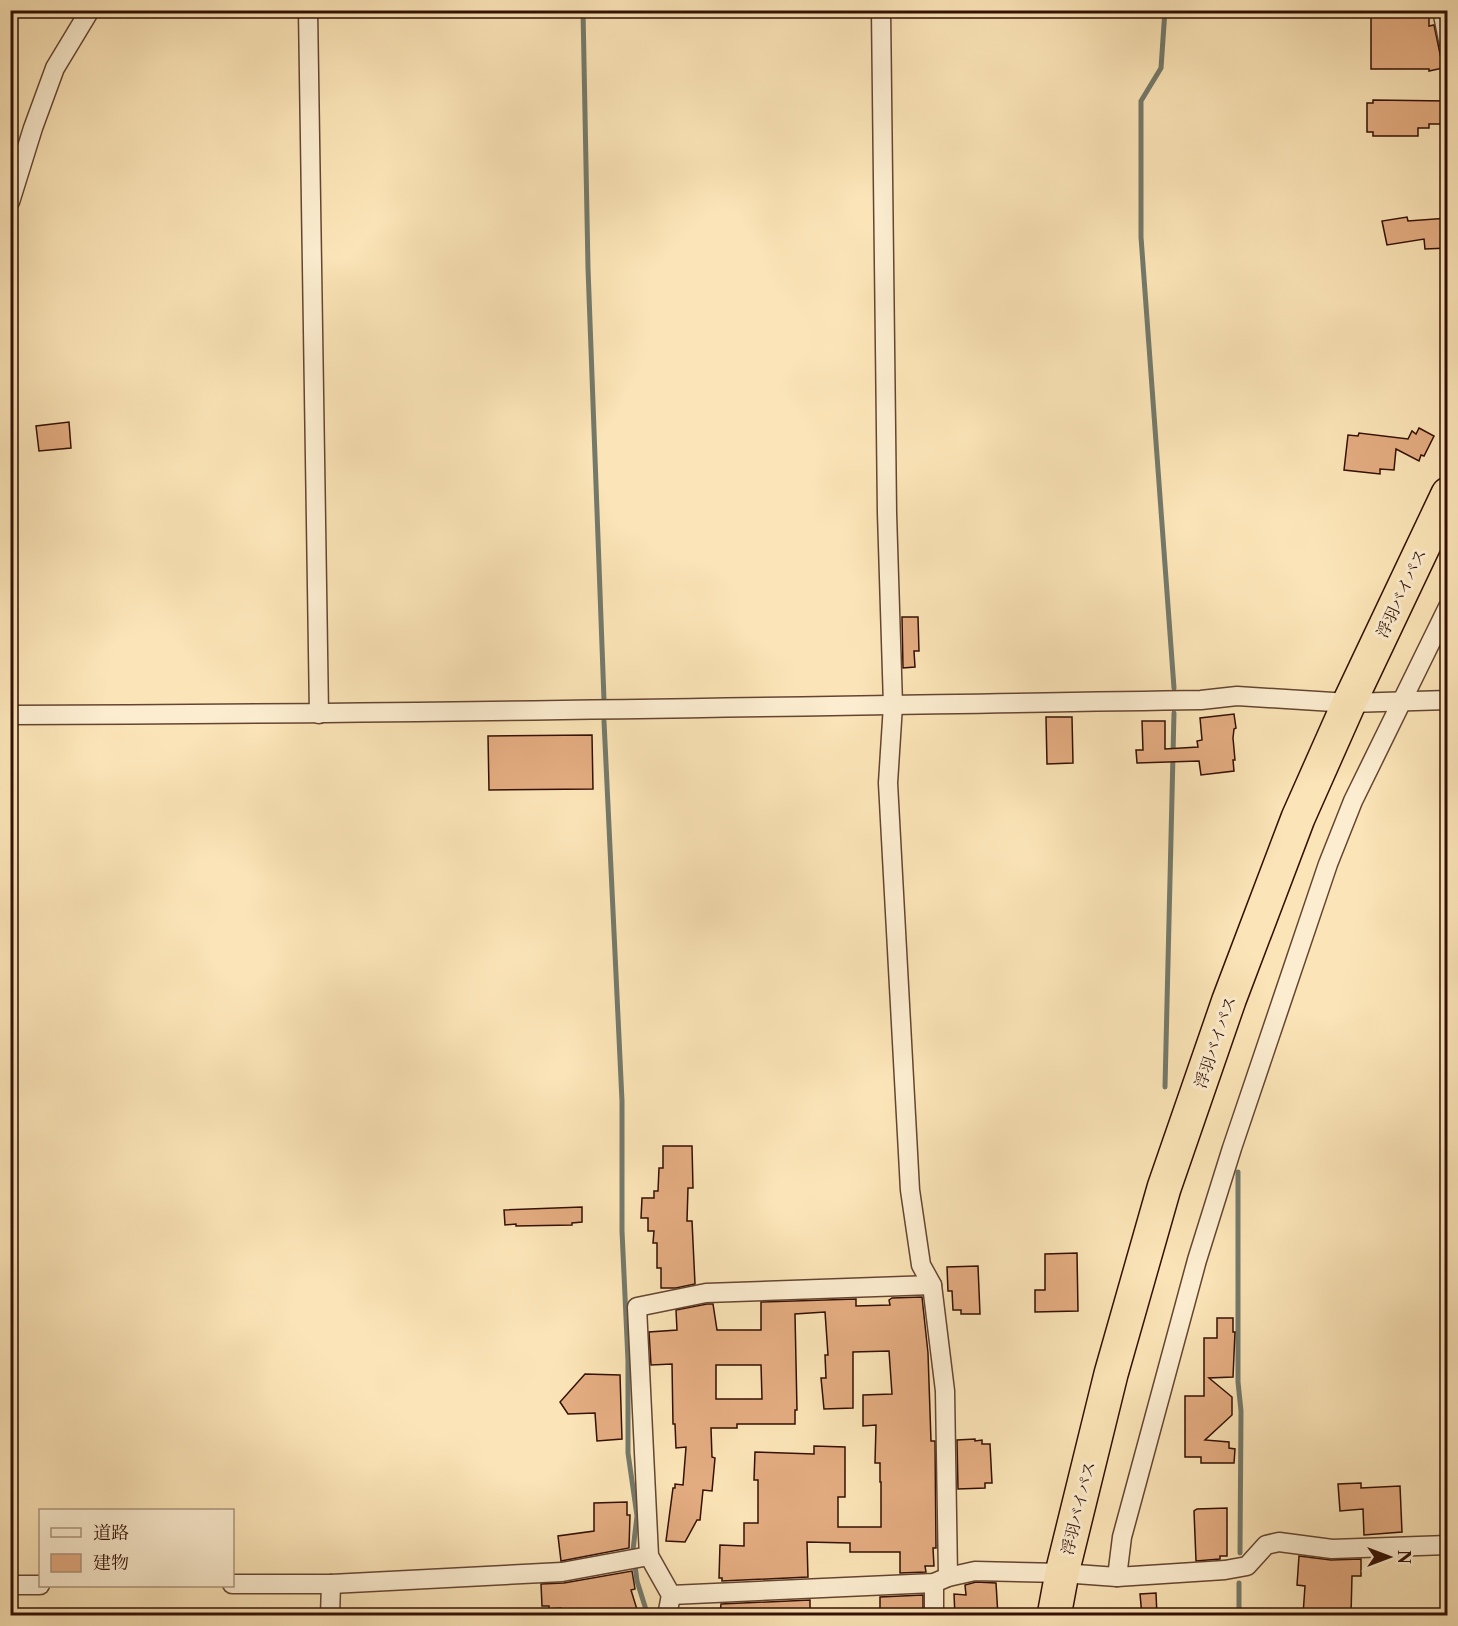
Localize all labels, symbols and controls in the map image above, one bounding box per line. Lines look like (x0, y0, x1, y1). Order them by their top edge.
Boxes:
street label: 浮羽バイパス (1372, 545, 1430, 641)
street label: 浮羽バイパス (1190, 994, 1240, 1090)
street label: 浮羽バイパス (1057, 1459, 1099, 1557)
legend (39, 1509, 234, 1587)
text: 道路 (93, 1522, 129, 1544)
north arrow (1359, 1527, 1419, 1587)
text: N (1394, 1550, 1414, 1564)
text: 建物 (93, 1552, 129, 1574)

